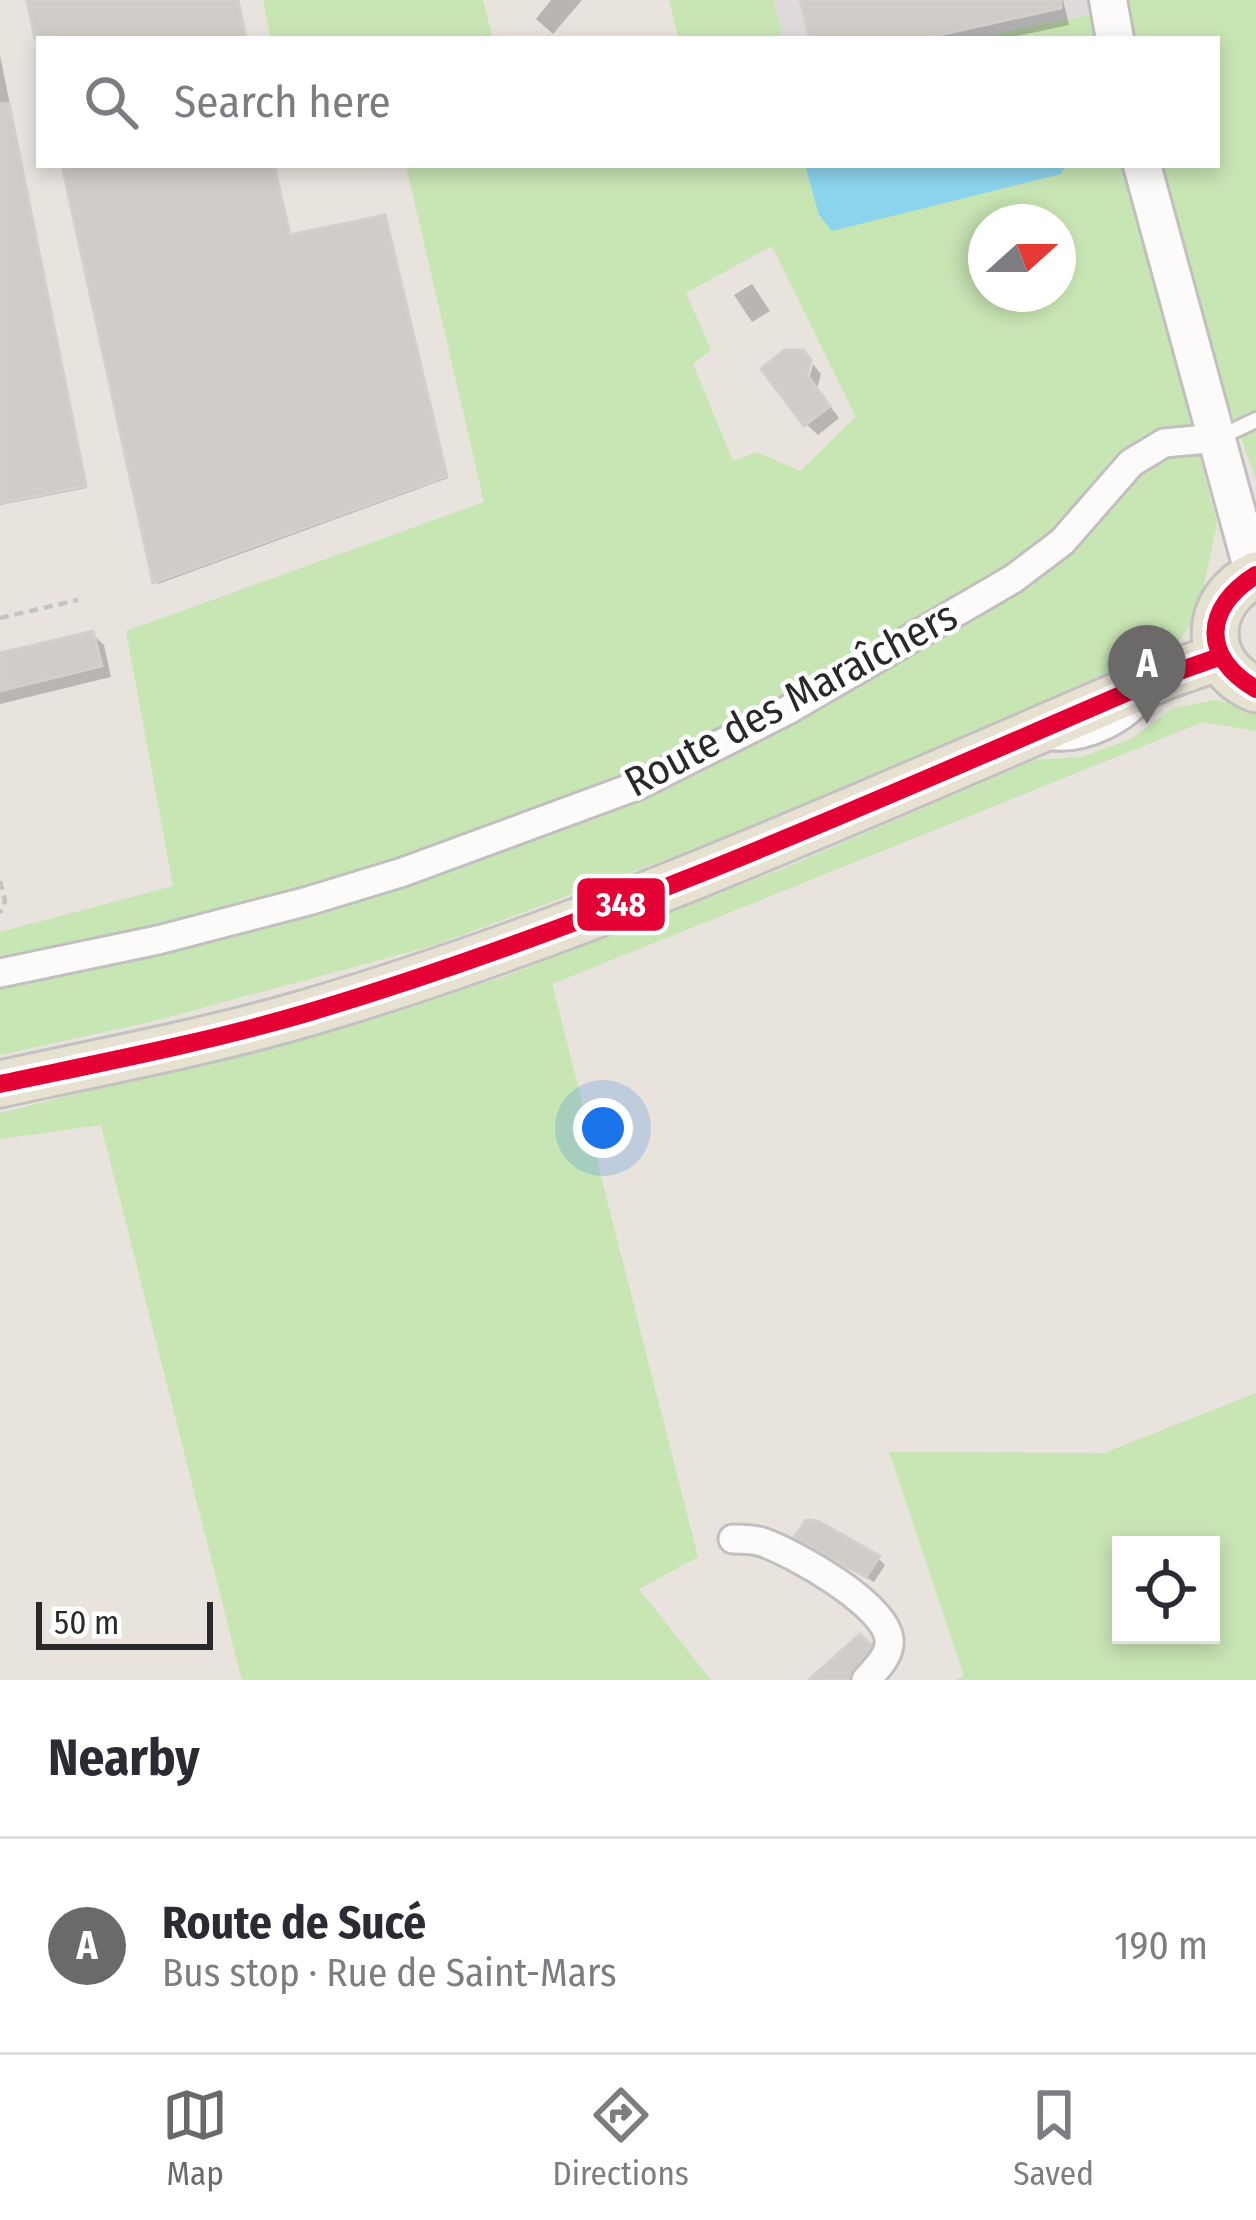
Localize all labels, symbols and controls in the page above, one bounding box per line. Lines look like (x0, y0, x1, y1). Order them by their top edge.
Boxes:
search box (36, 36, 1220, 168)
icon: search (78, 69, 144, 135)
text: Search here (174, 75, 391, 129)
north arrow (968, 204, 1076, 312)
street label: Route des Maraîchers (616, 590, 966, 808)
pin: A (1108, 625, 1186, 724)
line badge: 348 (575, 876, 667, 933)
text: 348 (595, 885, 646, 925)
your location (573, 1098, 633, 1158)
map controls (1112, 1536, 1220, 1644)
button: locate (1112, 1536, 1220, 1644)
scale bar (36, 1596, 213, 1649)
text: 50 m (54, 1603, 119, 1643)
text: Nearby (48, 1727, 200, 1789)
text: Route de Sucé (162, 1896, 426, 1950)
text: A (76, 1923, 98, 1969)
text: 190 m (1114, 1923, 1208, 1969)
text: Bus stop · Rue de Saint-Mars (162, 1950, 617, 1996)
tab: Map (162, 2082, 228, 2194)
tab: Directions (552, 2082, 689, 2194)
tab: Saved (1013, 2082, 1094, 2194)

